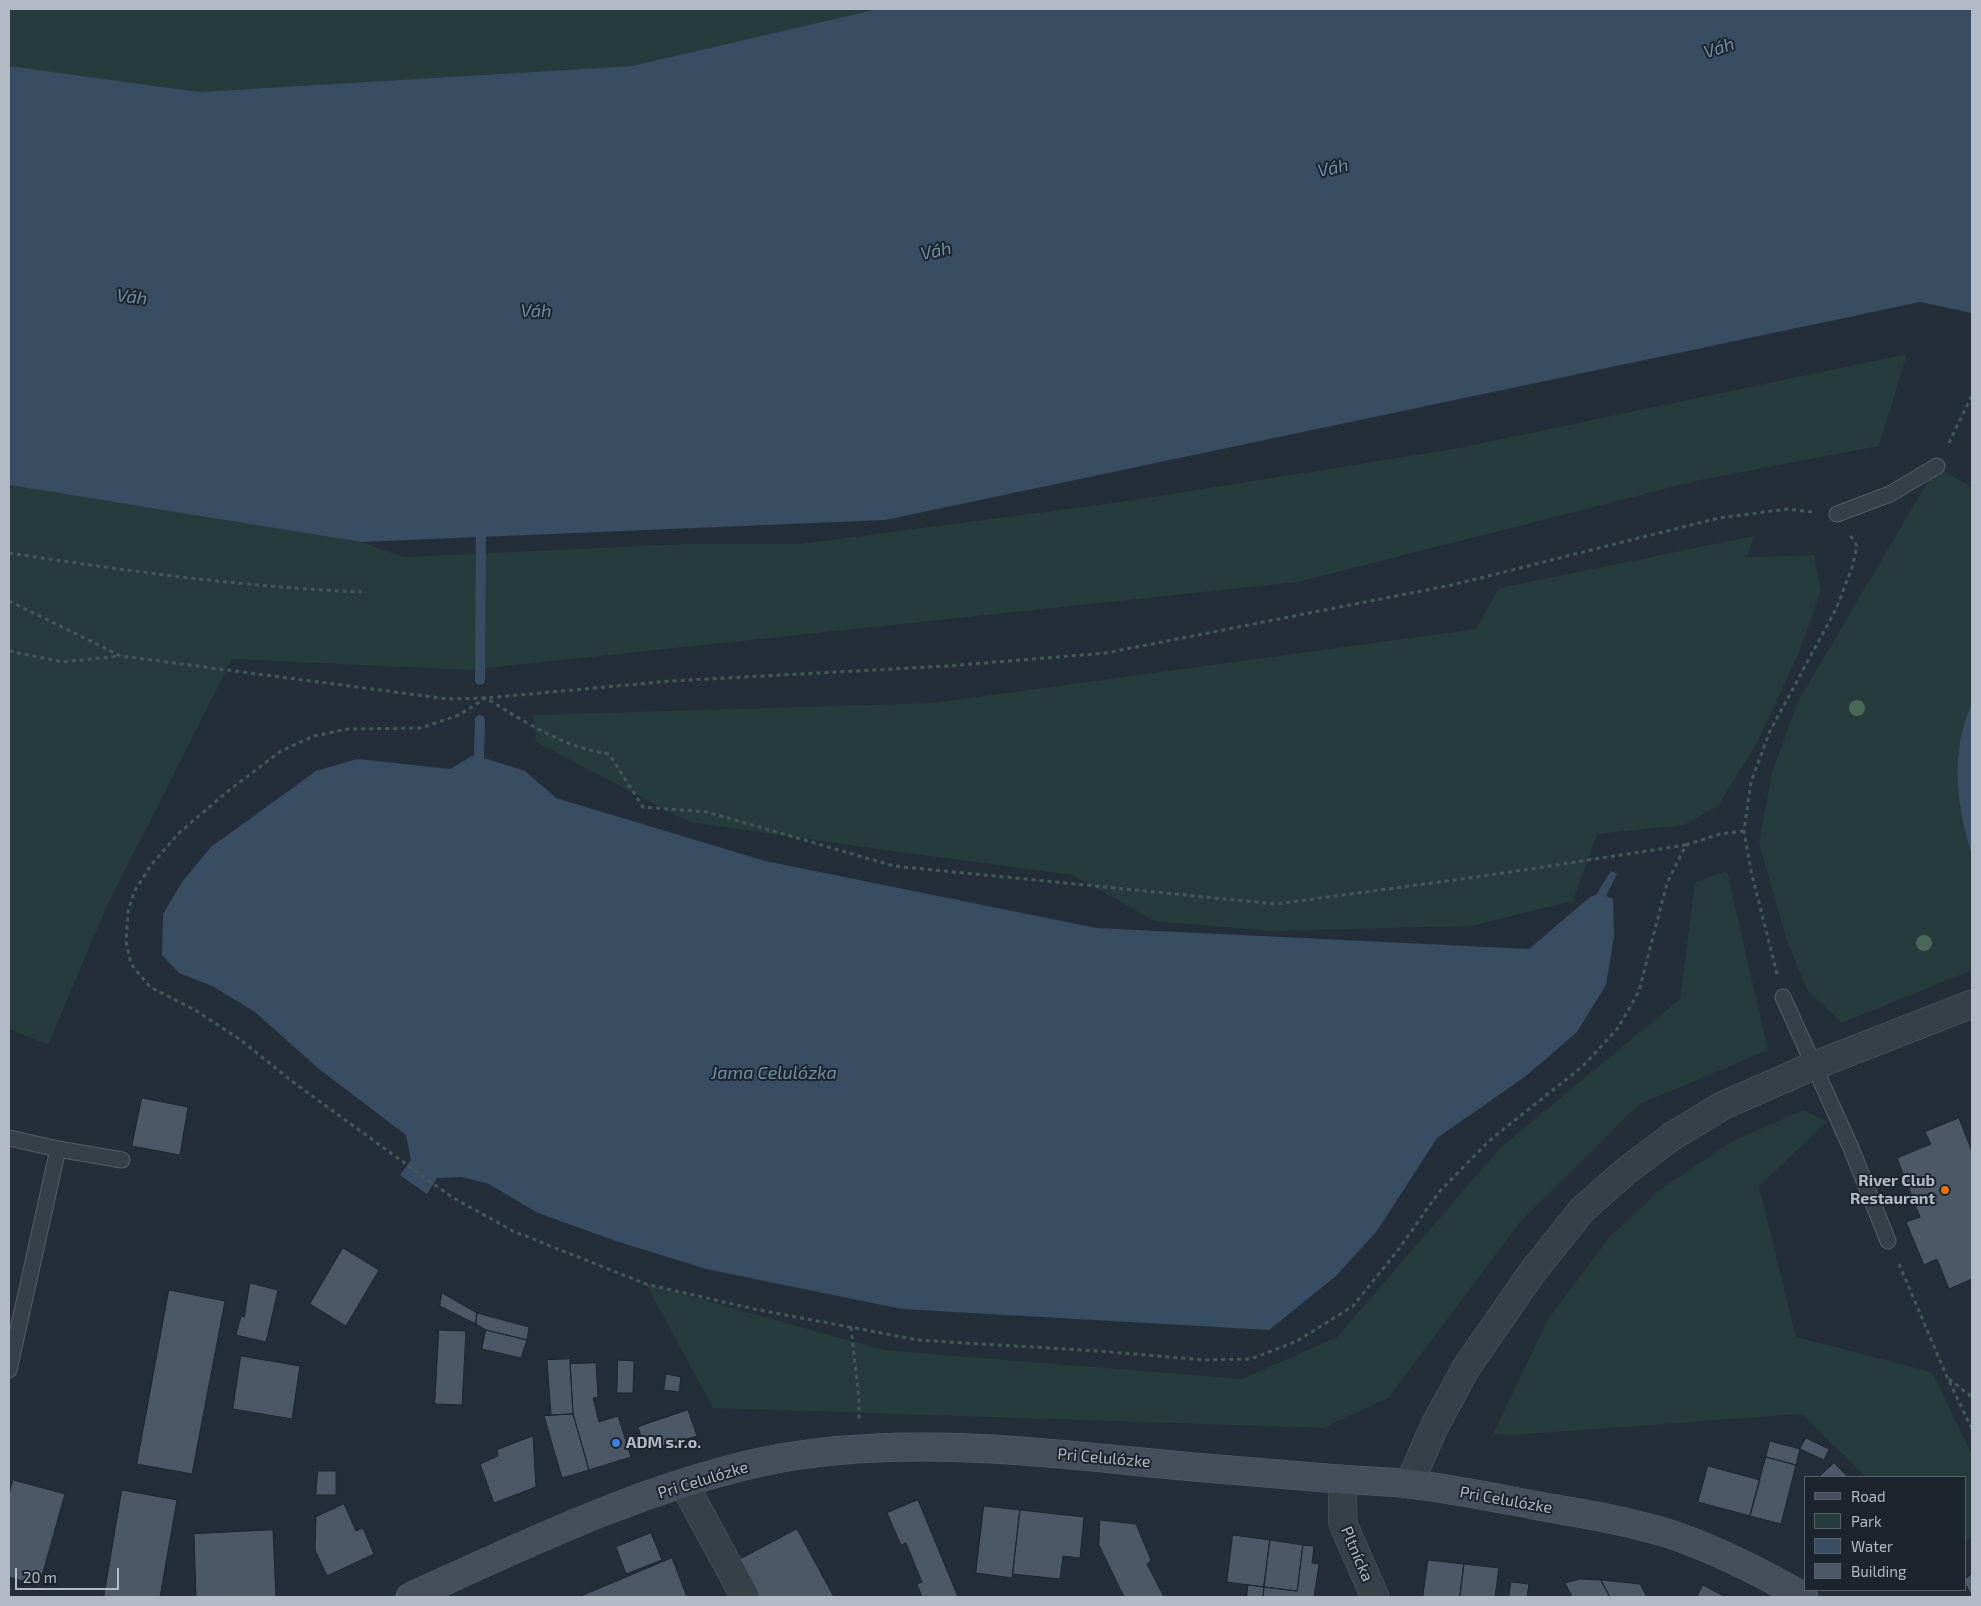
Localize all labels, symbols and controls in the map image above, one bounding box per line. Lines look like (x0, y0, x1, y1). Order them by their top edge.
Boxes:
water label: Váh (1701, 33, 1737, 63)
water label: Váh (1316, 154, 1350, 182)
water label: Váh (919, 237, 953, 265)
water label: Váh (115, 284, 149, 310)
water label: Váh (520, 300, 552, 322)
water label: Jama Celulózka (711, 1062, 837, 1084)
place label: River Club Restaurant (1850, 1171, 1935, 1209)
marker: River Club Restaurant (1939, 1184, 1951, 1196)
place label: ADM s.r.o. (626, 1433, 701, 1453)
marker: ADM s.r.o. (610, 1437, 622, 1449)
street label: Pri Celulózke (1057, 1444, 1151, 1472)
street label: Pri Celulózke (656, 1457, 750, 1503)
legend (1804, 1476, 1966, 1591)
street label: Pri Celulózke (1458, 1482, 1554, 1518)
text: Road (1851, 1487, 1886, 1505)
text: Park (1851, 1512, 1882, 1530)
street label: Pltnícka (1337, 1523, 1377, 1585)
text: Water (1851, 1537, 1893, 1555)
scale bar (18, 1558, 121, 1590)
text: Building (1851, 1562, 1906, 1580)
text: 20 m (23, 1568, 57, 1586)

